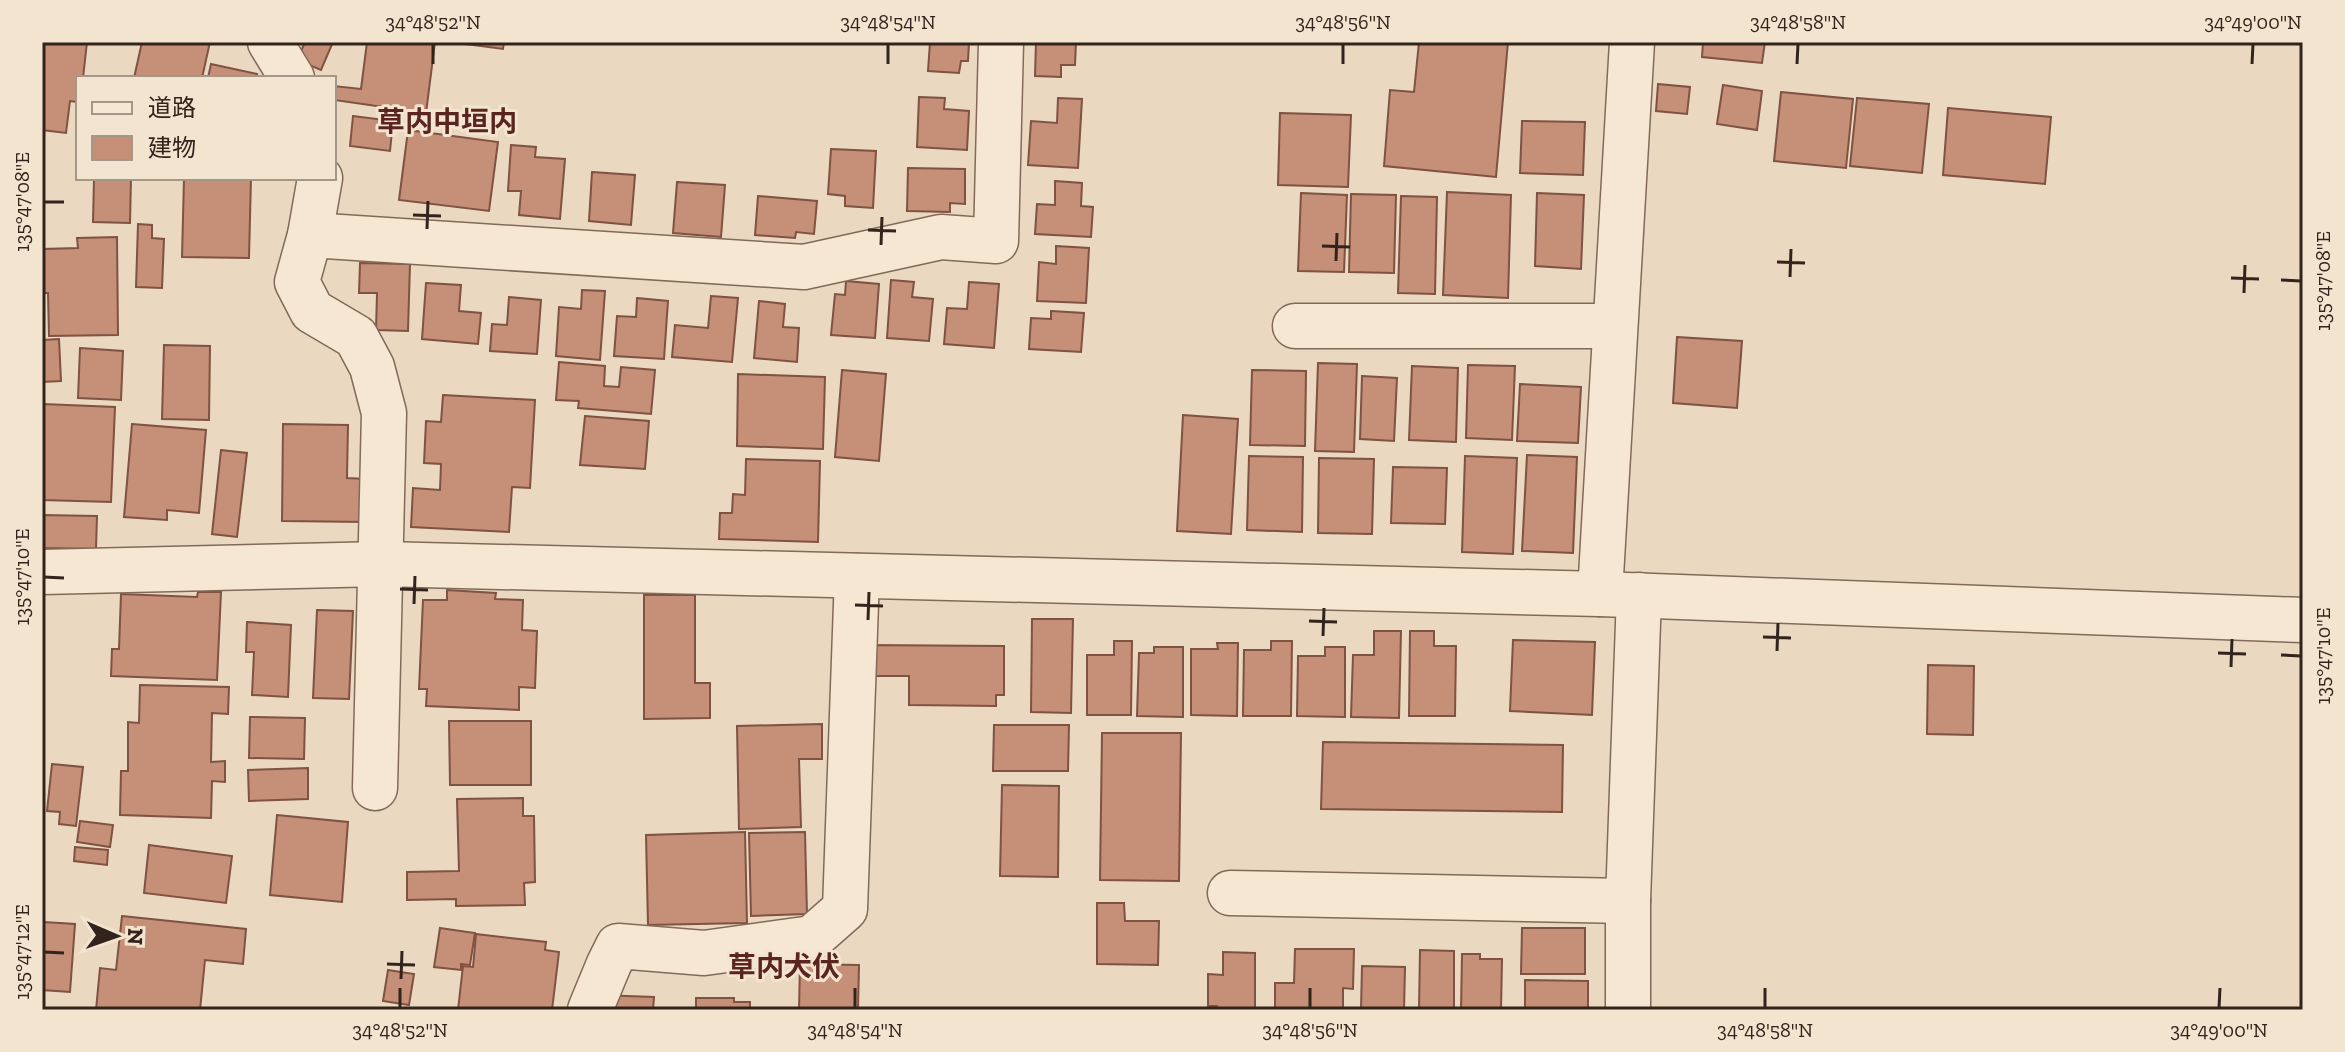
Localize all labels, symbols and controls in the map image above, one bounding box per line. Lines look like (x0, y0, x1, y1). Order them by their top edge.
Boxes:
text: 34°48'52"N (385, 10, 481, 34)
text: 34°48'54"N (840, 10, 936, 34)
text: 34°48'56"N (1295, 10, 1391, 34)
text: 34°48'58"N (1750, 10, 1846, 34)
text: 34°49'00"N (2204, 10, 2302, 34)
legend (76, 76, 336, 180)
text: 道路 (148, 93, 196, 122)
district label: 草内中垣内 (377, 105, 517, 138)
text: 建物 (148, 133, 196, 162)
text: 135°47'08"E (10, 152, 34, 252)
text: 135°47'08"E (2311, 231, 2335, 331)
text: 135°47'10"E (10, 529, 34, 625)
text: 135°47'10"E (2311, 608, 2335, 704)
north arrow (76, 896, 156, 976)
text: 135°47'12"E (10, 904, 34, 1000)
text: N (122, 928, 149, 946)
district label: 草内犬伏 (728, 950, 840, 983)
text: 34°48'52"N (352, 1018, 448, 1042)
text: 34°48'54"N (807, 1018, 903, 1042)
text: 34°48'56"N (1262, 1018, 1358, 1042)
text: 34°48'58"N (1717, 1018, 1813, 1042)
text: 34°49'00"N (2170, 1018, 2268, 1042)

